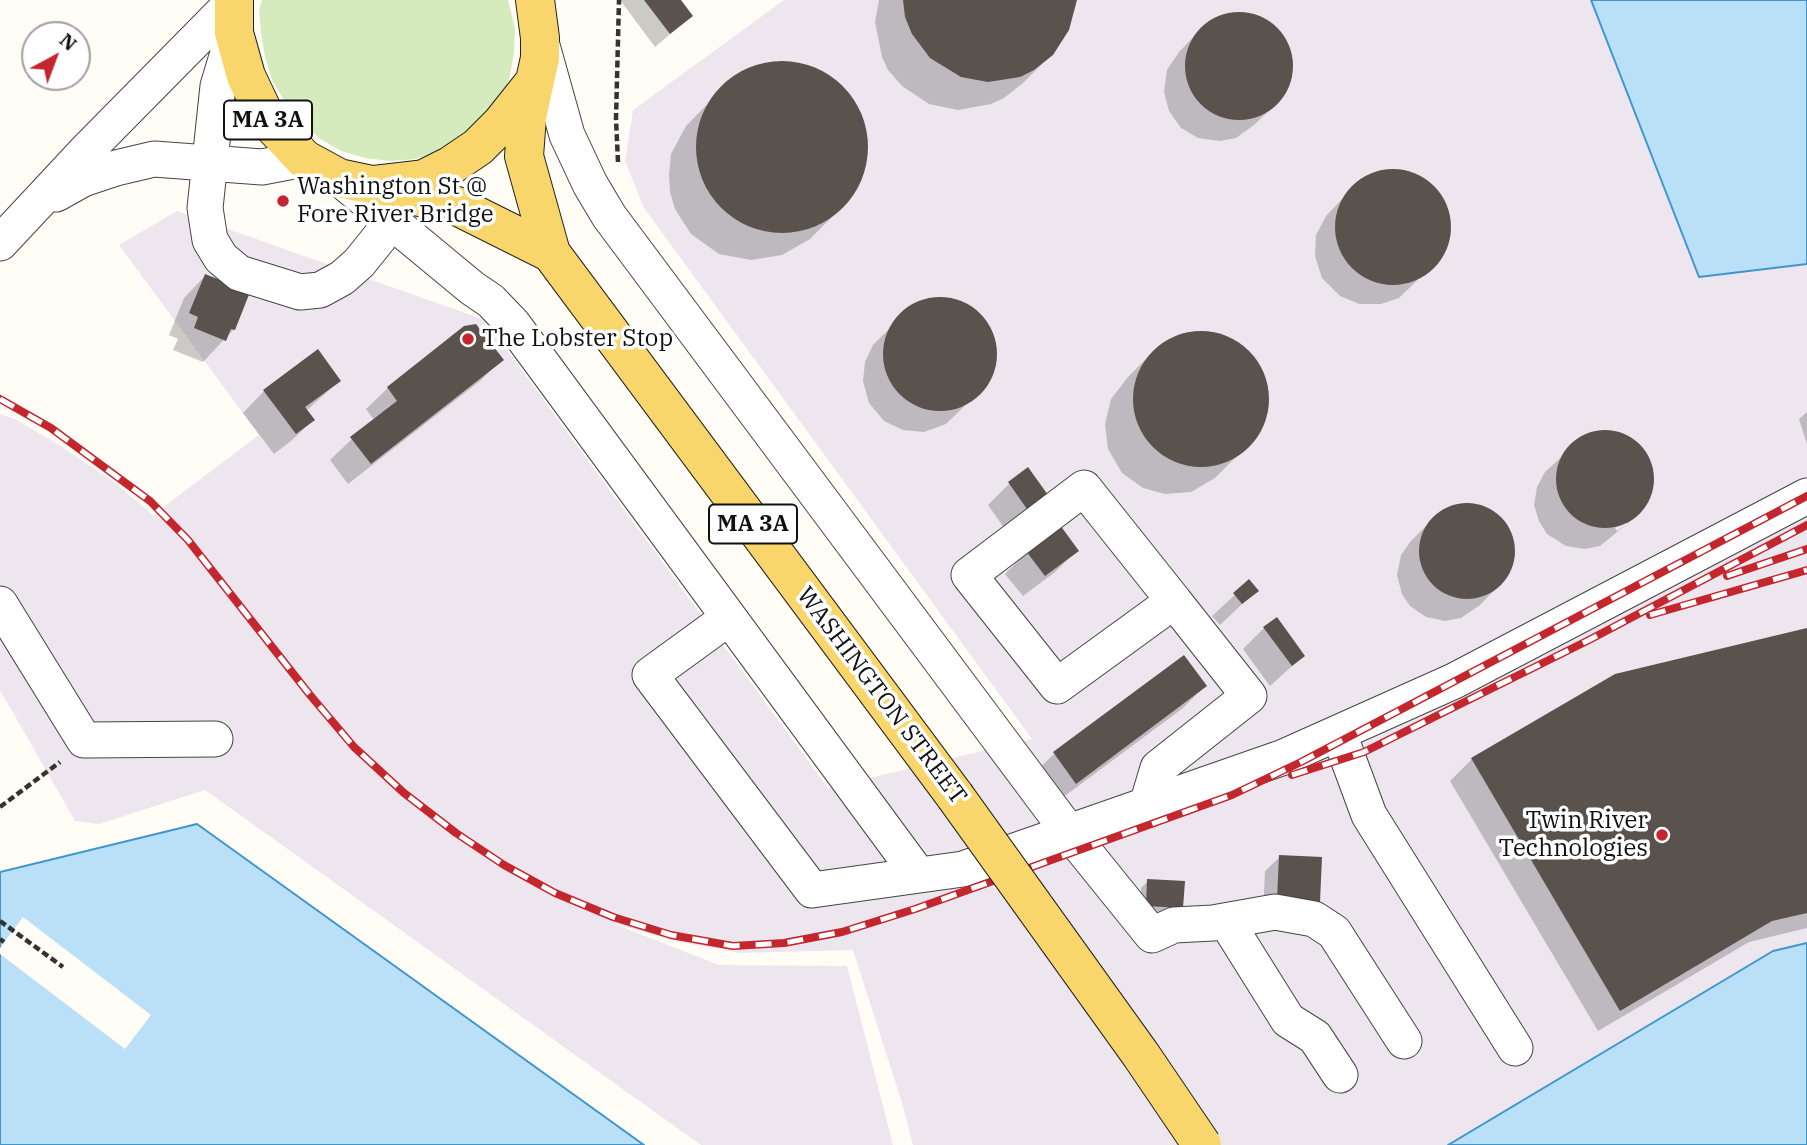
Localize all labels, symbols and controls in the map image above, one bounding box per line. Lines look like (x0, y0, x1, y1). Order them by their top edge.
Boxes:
north arrow (21, 21, 91, 91)
text: N (55, 28, 82, 56)
road number: MA 3A (224, 100, 312, 140)
place label: Washington St @ Fore River Bridge (297, 173, 494, 229)
marker: Washington St @ Fore River Bridge (275, 193, 291, 209)
place label: The Lobster Stop (482, 325, 673, 353)
marker: The Lobster Stop (460, 331, 476, 347)
road number: MA 3A (709, 504, 797, 544)
street label: WASHINGTON STREET (790, 582, 972, 810)
place label: Twin River Technologies (1498, 807, 1648, 863)
marker: Twin River Technologies (1654, 827, 1670, 843)

